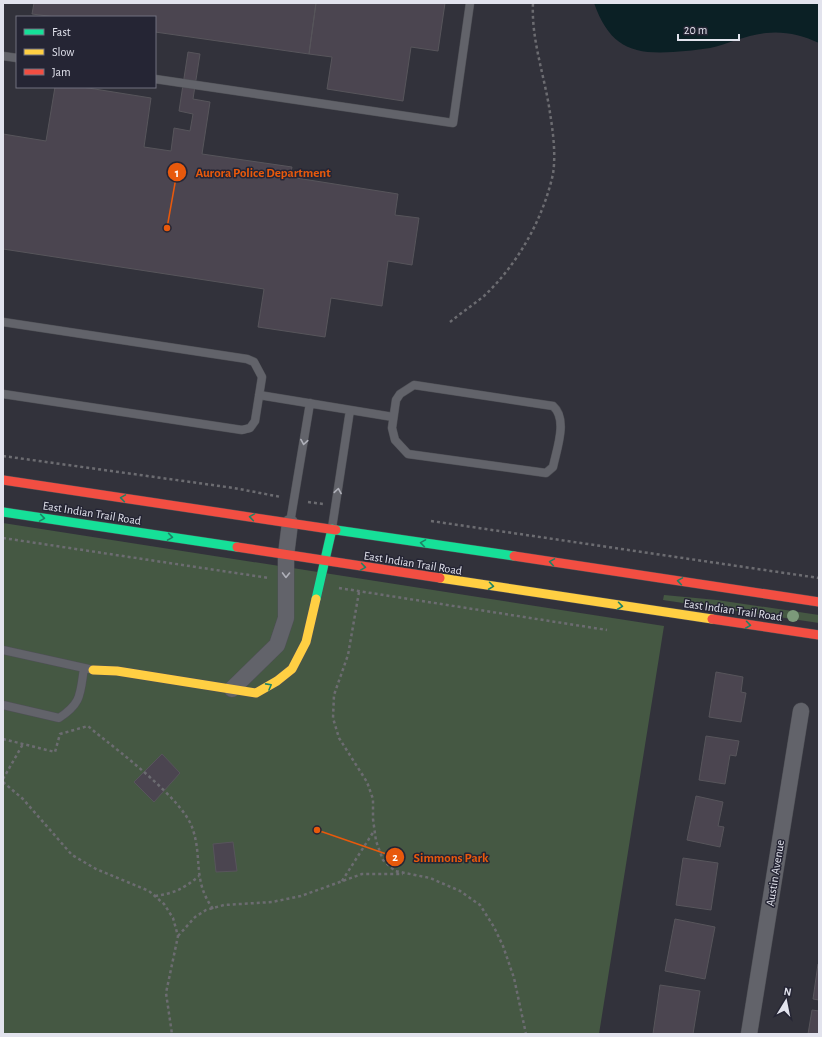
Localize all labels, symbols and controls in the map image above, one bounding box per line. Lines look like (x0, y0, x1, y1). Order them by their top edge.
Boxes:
legend (16, 16, 156, 88)
scale bar (678, 16, 739, 42)
text: 20 m (684, 24, 707, 36)
text: Fast (52, 26, 71, 38)
text: Slow (52, 46, 74, 58)
text: Jam (52, 66, 71, 78)
callout: Aurora Police Department (167, 160, 338, 185)
text: 1 (175, 167, 179, 179)
text: Aurora Police Department (195, 167, 331, 180)
one-way arrow (300, 439, 309, 445)
one-way arrow (333, 488, 342, 494)
one-way arrow (120, 494, 126, 502)
street label: East Indian Trail Road (42, 499, 142, 527)
one-way arrow (38, 513, 45, 522)
one-way arrow (249, 513, 255, 522)
one-way arrow (167, 532, 173, 541)
one-way arrow (420, 539, 426, 548)
street label: East Indian Trail Road (363, 549, 463, 577)
one-way arrow (549, 558, 555, 567)
one-way arrow (359, 562, 366, 571)
one-way arrow (282, 572, 290, 578)
one-way arrow (677, 577, 684, 586)
one-way arrow (488, 582, 494, 590)
street label: East Indian Trail Road (683, 597, 783, 623)
one-way arrow (617, 601, 623, 610)
one-way arrow (745, 620, 751, 629)
one-way arrow (265, 683, 272, 691)
street label: Austin Avenue (764, 839, 786, 907)
callout: Simmons Park (385, 845, 496, 870)
text: 2 (392, 851, 398, 863)
text: Simmons Park (414, 852, 489, 865)
north arrow (766, 981, 806, 1021)
text: N (783, 986, 792, 998)

